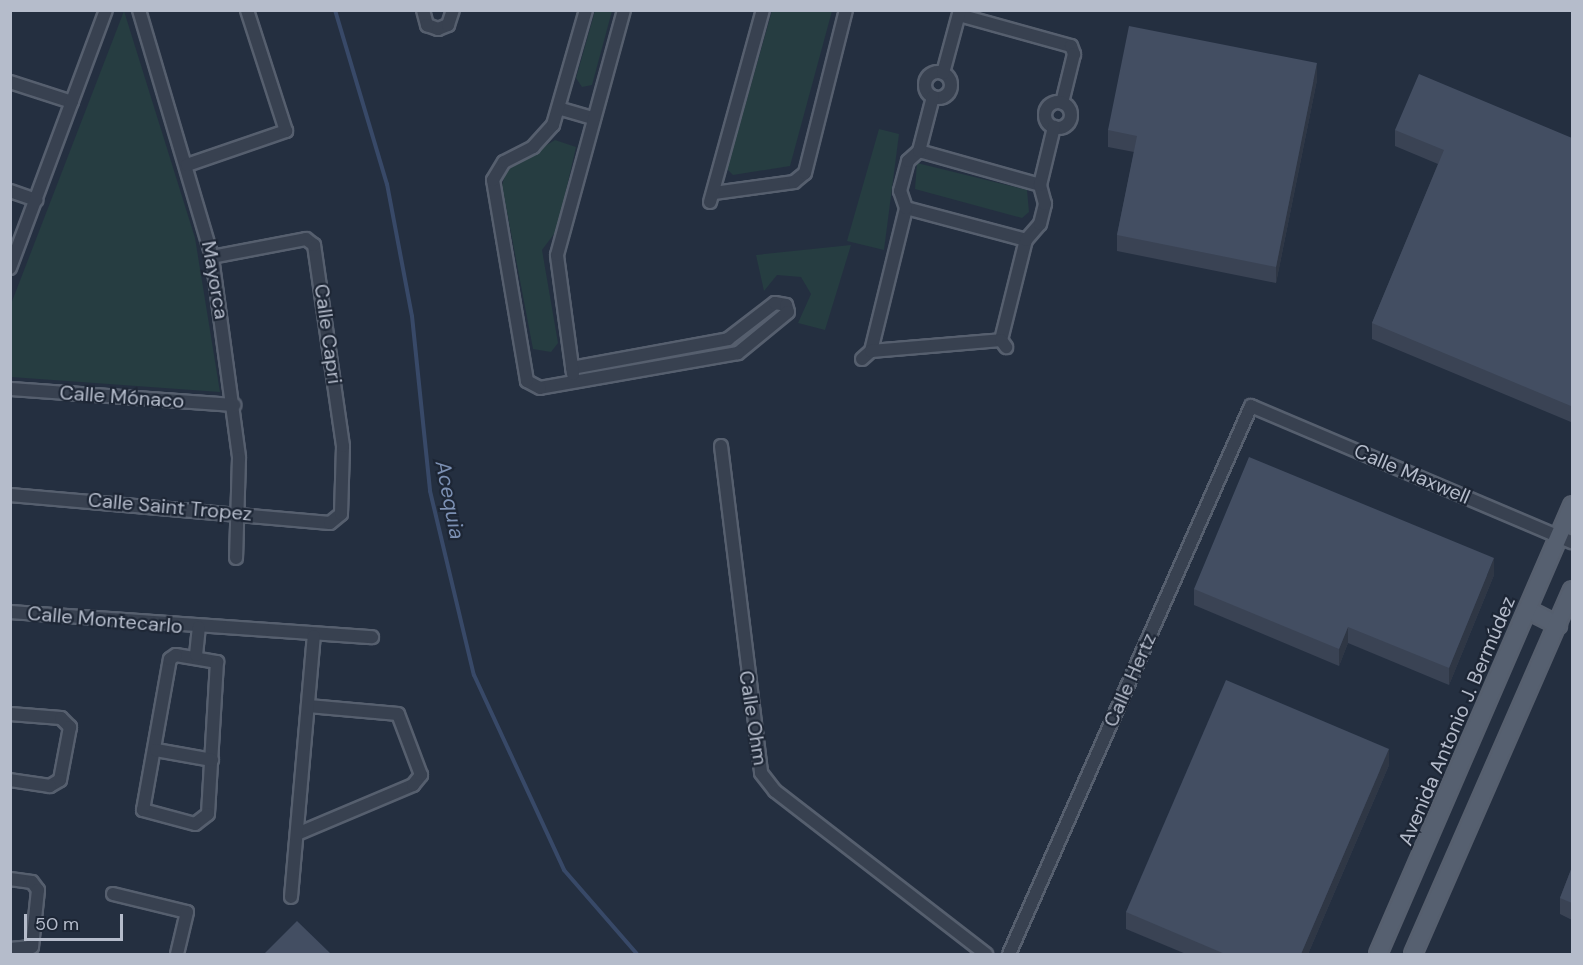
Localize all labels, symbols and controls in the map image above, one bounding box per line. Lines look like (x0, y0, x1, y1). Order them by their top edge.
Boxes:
street label: Mayorca (196, 239, 234, 321)
street label: Calle Capri (309, 282, 347, 386)
street label: Calle Mónaco (59, 381, 185, 413)
street label: Calle Maxwell (1350, 439, 1474, 509)
water label: Acequia (430, 459, 470, 541)
street label: Calle Saint Tropez (87, 488, 253, 526)
street label: Avenida Antonio J. Bermúdez (1394, 593, 1520, 849)
street label: Calle Montecarlo (26, 601, 184, 639)
street label: Calle Hertz (1099, 629, 1161, 731)
street label: Calle Ohm (734, 669, 772, 767)
scale bar (27, 902, 126, 940)
text: 50 m (35, 912, 79, 936)

